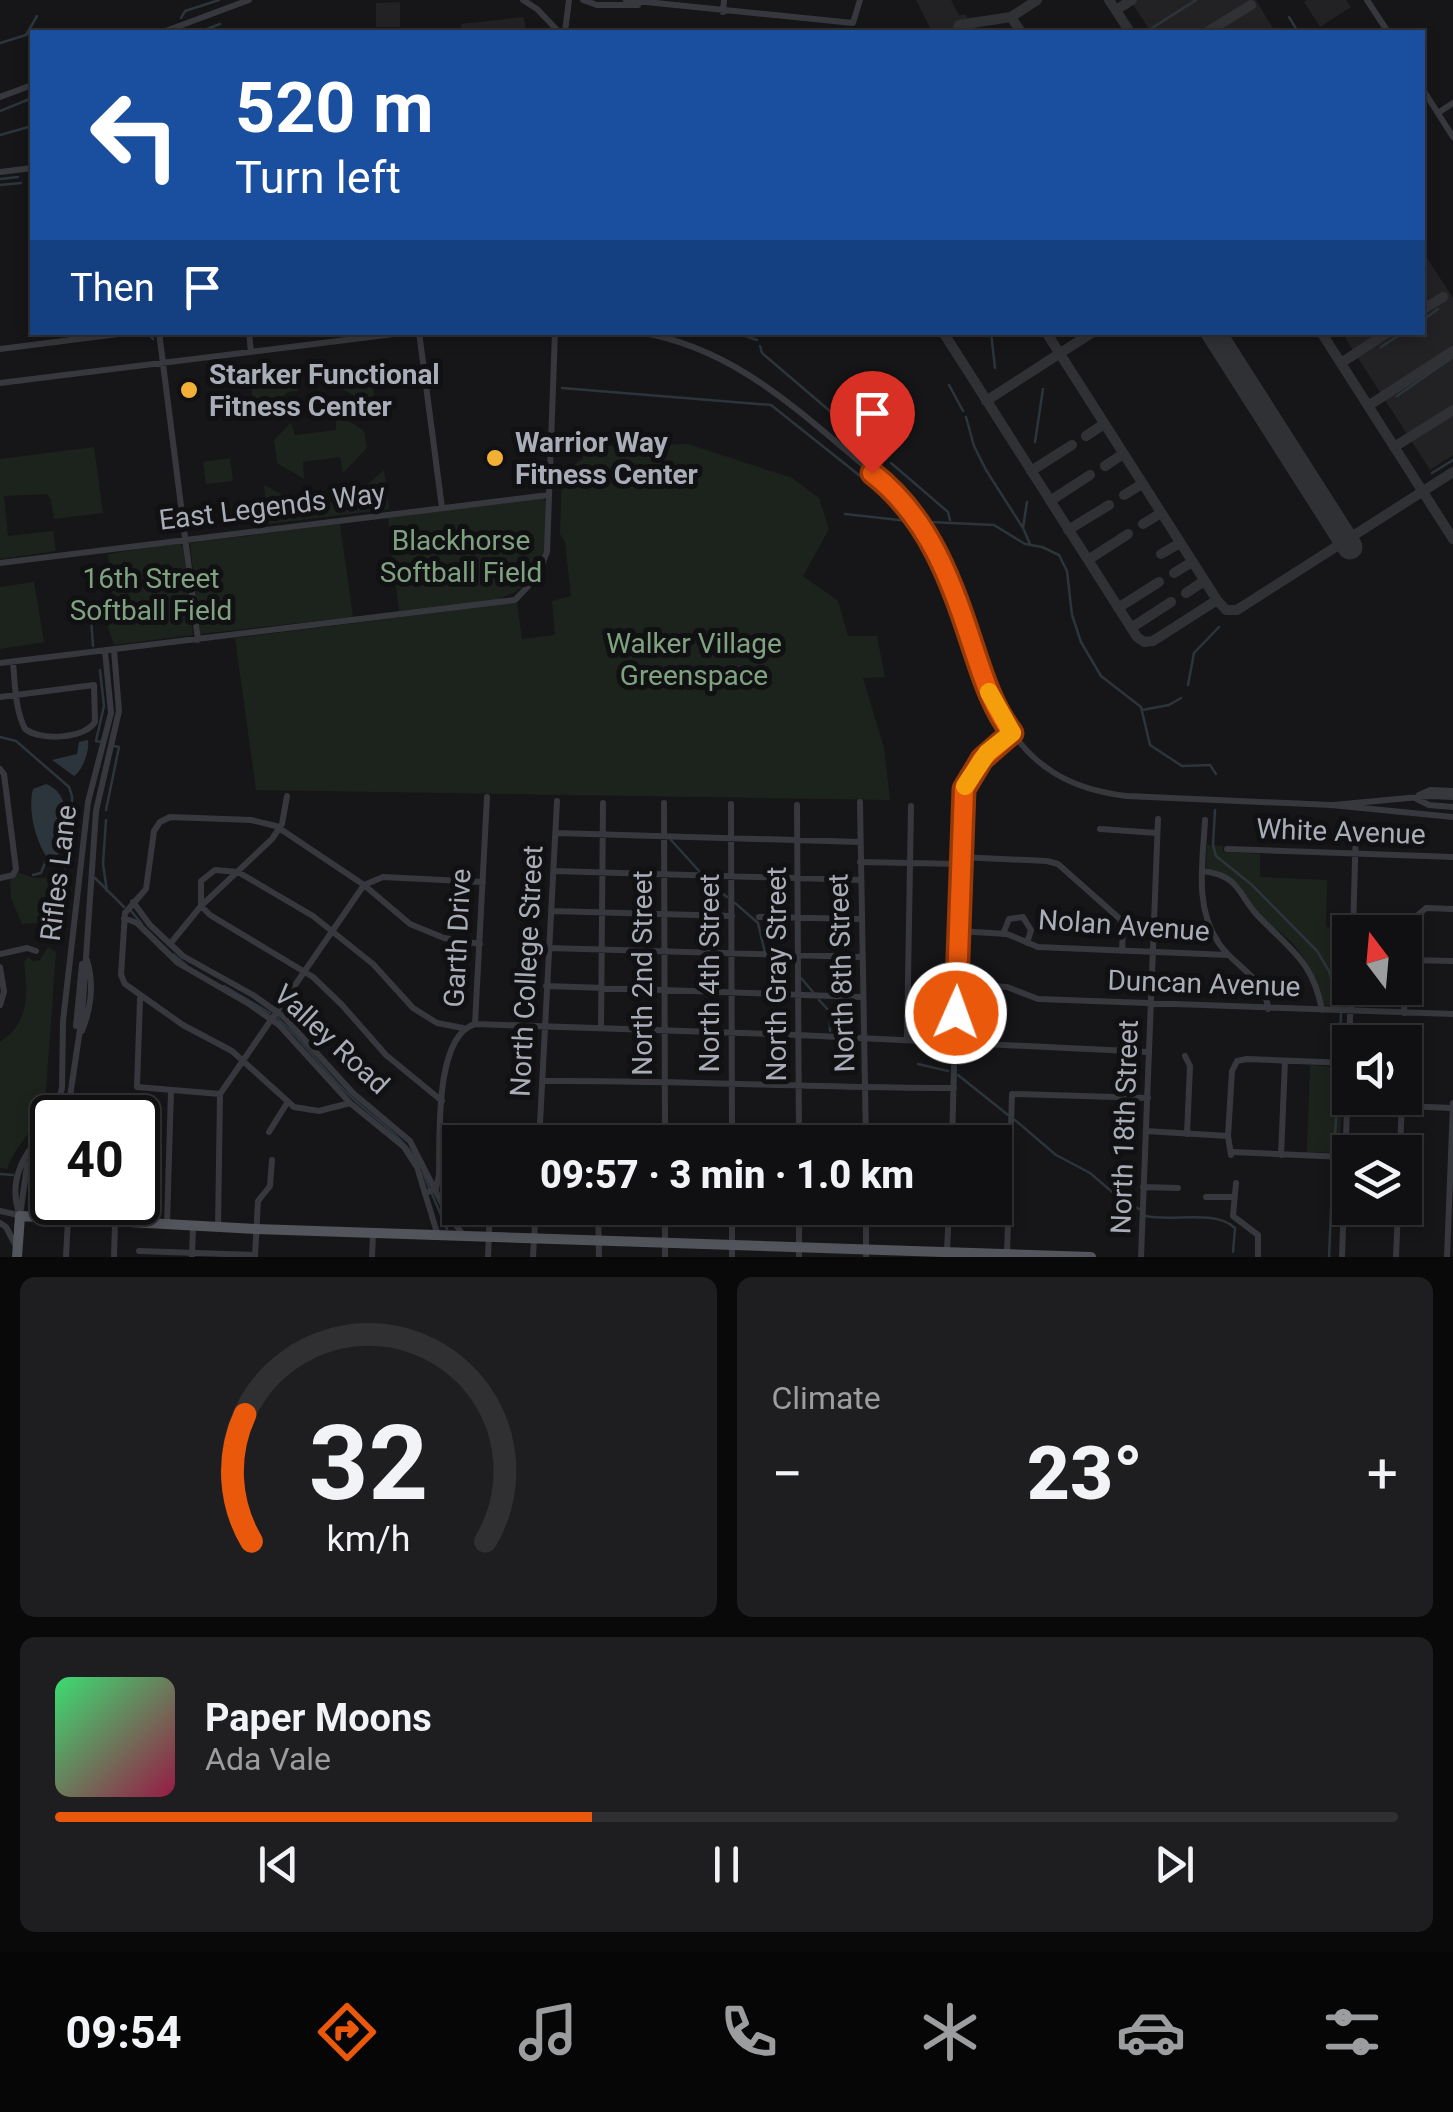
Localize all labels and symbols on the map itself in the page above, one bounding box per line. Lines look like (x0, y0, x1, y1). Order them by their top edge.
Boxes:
place label: Starker Functional Fitness Center (209, 358, 440, 423)
pin (830, 371, 915, 474)
marker: Starker Functional Fitness Center (178, 379, 200, 401)
place label: Warrior Way Fitness Center (515, 426, 698, 491)
marker: Warrior Way Fitness Center (484, 447, 506, 469)
street label: East Legends Way (157, 476, 387, 537)
park label: Blackhorse Softball Field (380, 524, 542, 589)
park label: 16th Street Softball Field (70, 562, 232, 627)
park label: Walker Village Greenspace (606, 627, 782, 692)
street label: Rifles Lane (34, 803, 83, 943)
street label: White Avenue (1256, 812, 1426, 851)
street label: North College Street (503, 844, 550, 1098)
street label: North Gray Street (760, 867, 793, 1081)
street label: Garth Drive (437, 868, 478, 1008)
street label: North 2nd Street (626, 870, 659, 1076)
street label: North 8th Street (822, 873, 861, 1073)
street label: North 4th Street (693, 874, 726, 1072)
street label: Nolan Avenue (1037, 903, 1211, 948)
north arrow (1332, 915, 1422, 1005)
position arrow (904, 961, 1008, 1065)
street label: Duncan Avenue (1107, 964, 1301, 1003)
street label: Valley Road (267, 978, 396, 1101)
street label: North 18th Street (1104, 1019, 1145, 1235)
speed limit sign: 40 (30, 1095, 160, 1225)

